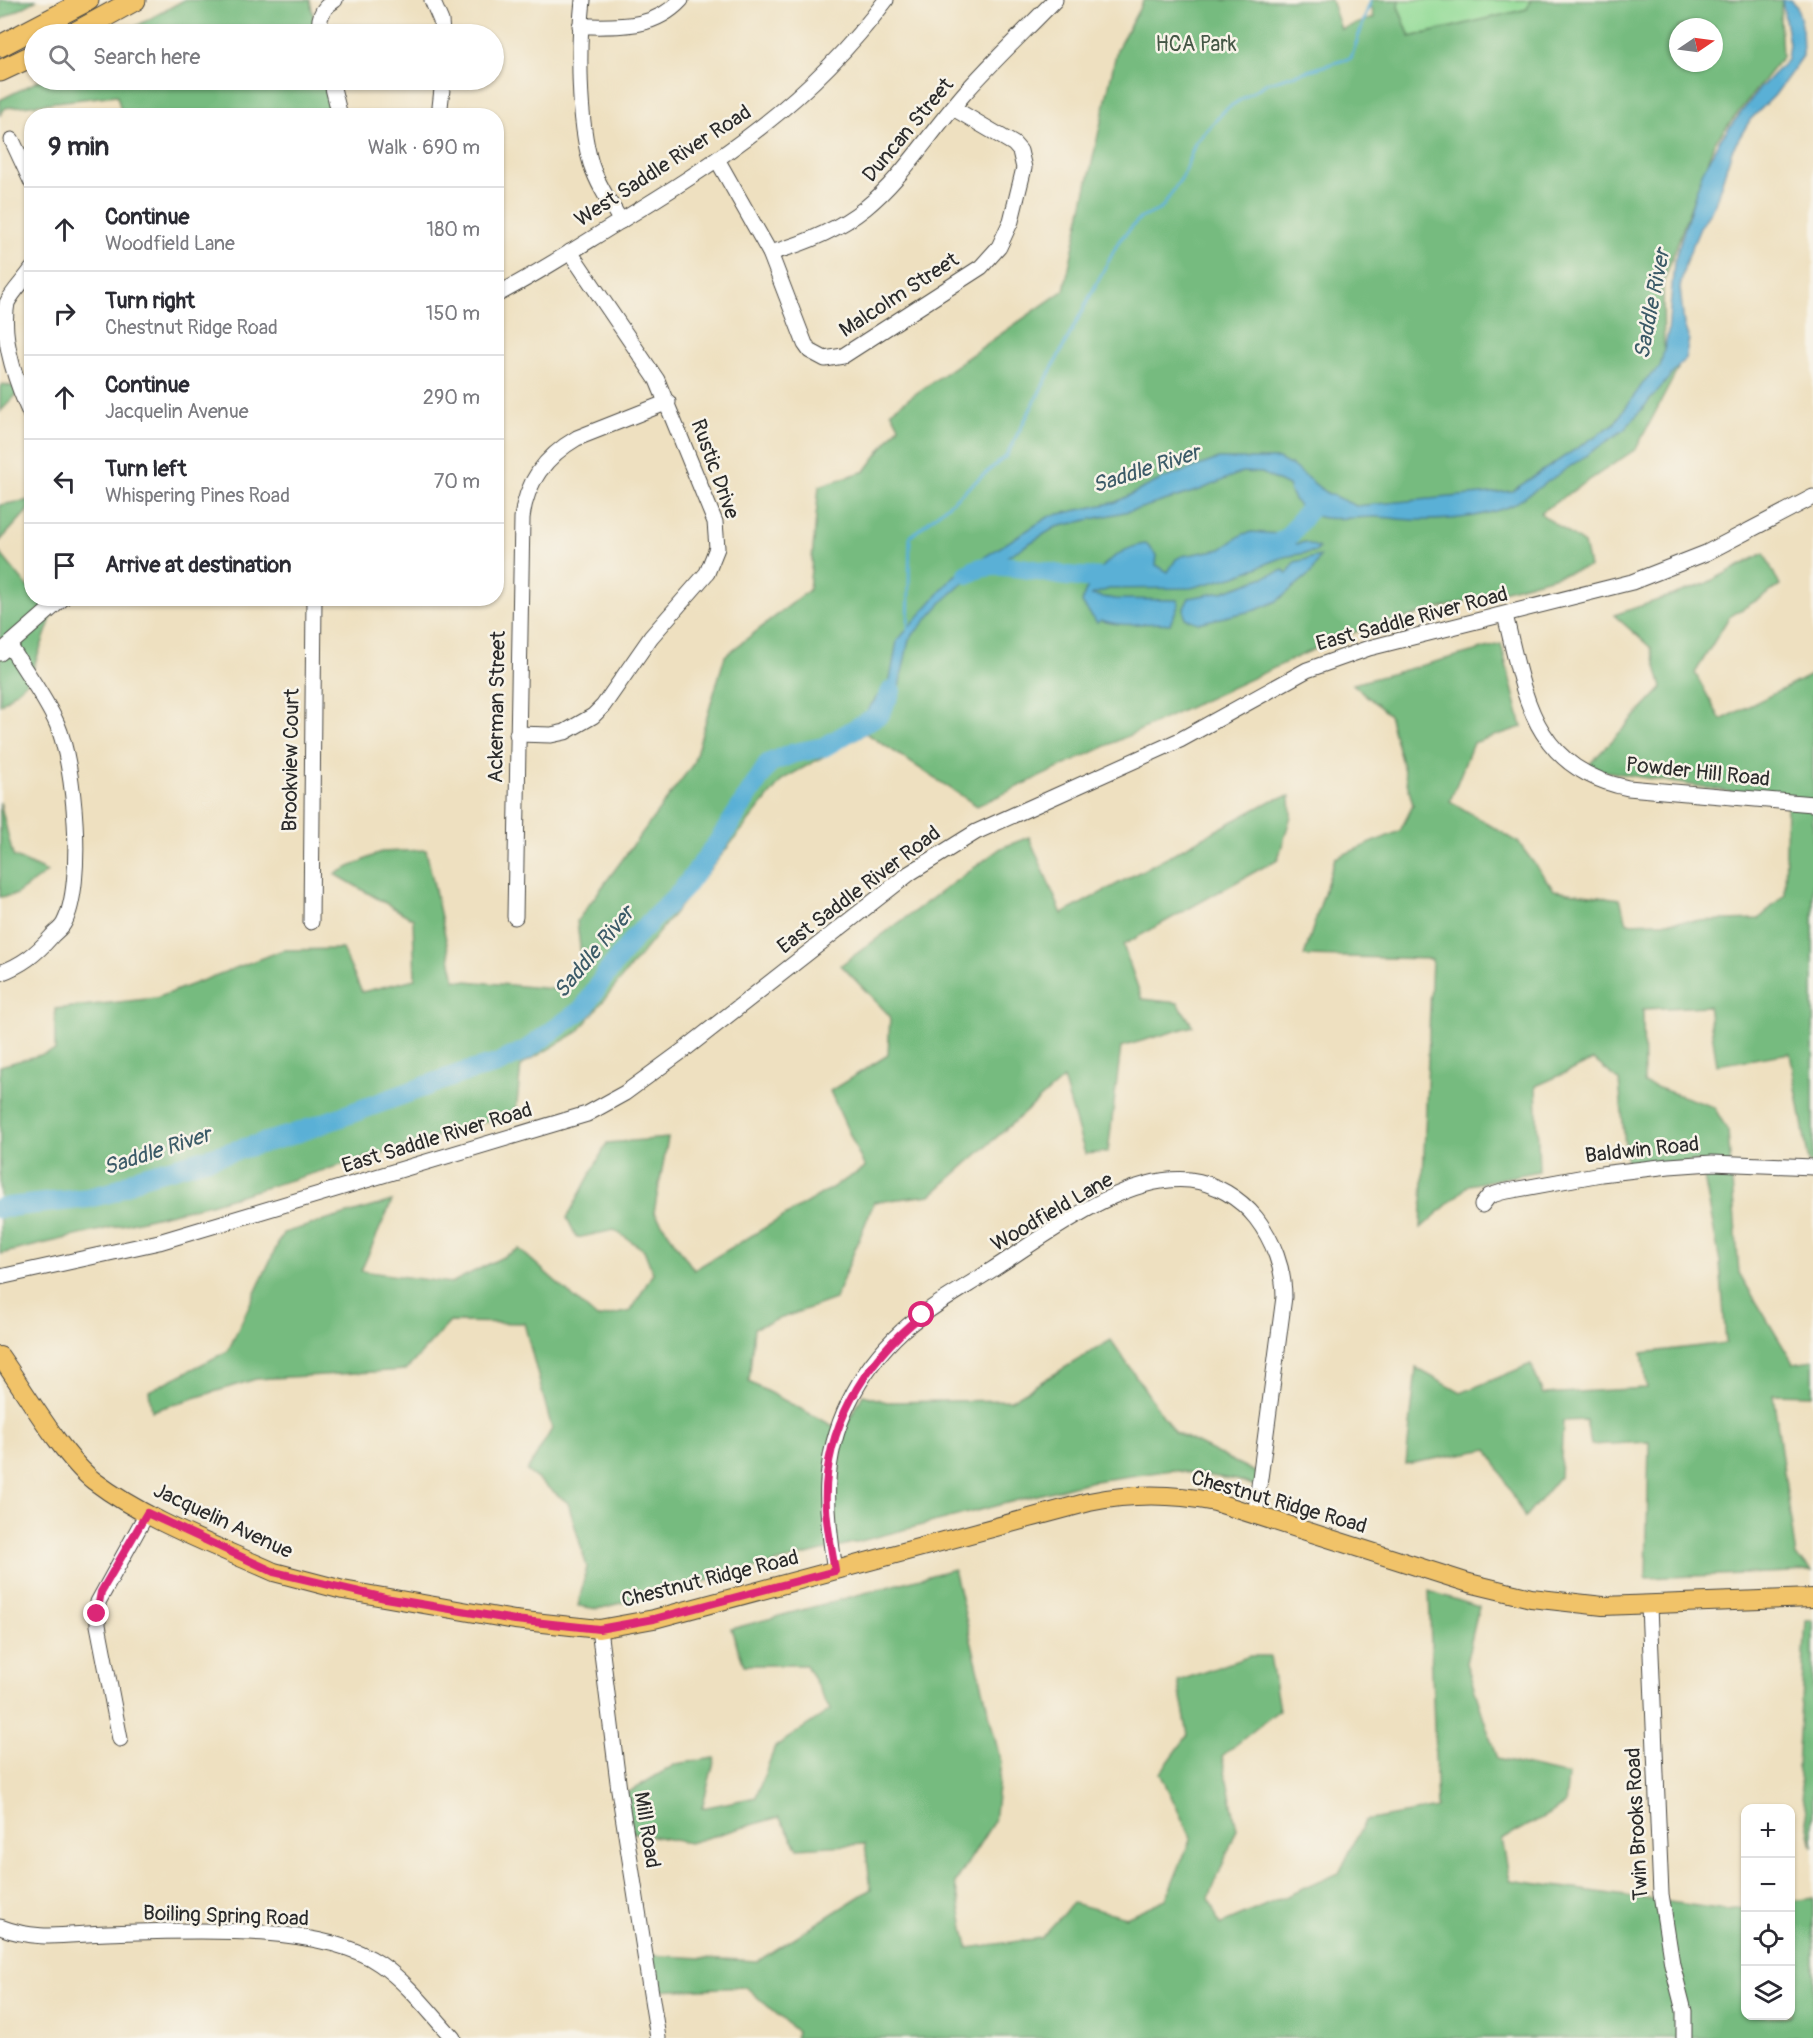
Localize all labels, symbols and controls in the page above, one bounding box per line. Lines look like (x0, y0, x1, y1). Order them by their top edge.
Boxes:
north arrow (1669, 18, 1723, 72)
search box (24, 24, 504, 90)
park label: HCA Park (1155, 31, 1237, 58)
icon: search (45, 41, 78, 74)
text: Search here (93, 43, 200, 71)
street label: Duncan Street (856, 72, 960, 188)
street label: West Saddle River Road (570, 99, 756, 233)
text: 9 min (48, 131, 109, 163)
text: Walk · 690 m (368, 135, 480, 160)
text: Continue (105, 203, 189, 231)
icon: ahead (48, 213, 81, 246)
text: 180 m (426, 217, 480, 242)
text: Woodfield Lane (105, 231, 235, 256)
water label: Saddle River (1628, 244, 1677, 361)
street label: Malcolm Street (834, 246, 964, 344)
text: Turn right (105, 287, 195, 315)
icon: right (48, 297, 81, 330)
text: 150 m (426, 301, 480, 326)
text: Chestnut Ridge Road (105, 315, 278, 340)
text: Continue (105, 371, 189, 399)
icon: ahead (48, 381, 81, 414)
text: 290 m (423, 385, 480, 410)
text: Jacquelin Avenue (105, 399, 249, 424)
street label: Rustic Drive (684, 415, 746, 523)
water label: Saddle River (1089, 438, 1206, 500)
text: Turn left (105, 455, 187, 483)
icon: left (48, 465, 81, 498)
text: 70 m (434, 469, 480, 494)
text: Whispering Pines Road (105, 483, 290, 508)
icon: arrive (48, 549, 81, 582)
text: Arrive at destination (105, 551, 291, 579)
street label: East Saddle River Road (1313, 580, 1511, 658)
street label: Ackerman Street (482, 630, 512, 783)
street label: Brookview Court (276, 688, 306, 832)
street label: Powder Hill Road (1625, 751, 1771, 793)
street label: East Saddle River Road (772, 820, 946, 960)
water label: Saddle River (547, 898, 643, 1004)
street label: East Saddle River Road (339, 1096, 535, 1180)
water label: Saddle River (100, 1120, 217, 1182)
street label: Baldwin Road (1584, 1131, 1700, 1169)
street label: Woodfield Lane (986, 1166, 1118, 1258)
route start (908, 1301, 934, 1327)
street label: Chestnut Ridge Road (1188, 1464, 1370, 1540)
street label: Jacquelin Avenue (149, 1477, 298, 1565)
street label: Chestnut Ridge Road (619, 1544, 801, 1614)
route end (83, 1600, 109, 1626)
street label: Twin Brooks Road (1620, 1747, 1654, 1901)
street label: Mill Road (628, 1790, 666, 1870)
map controls (1741, 1804, 1795, 2020)
button: + (1741, 1804, 1795, 1858)
button: − (1741, 1858, 1795, 1912)
street label: Boiling Spring Road (143, 1900, 309, 1932)
button: locate (1741, 1912, 1795, 1966)
button: layers (1741, 1966, 1795, 2020)

